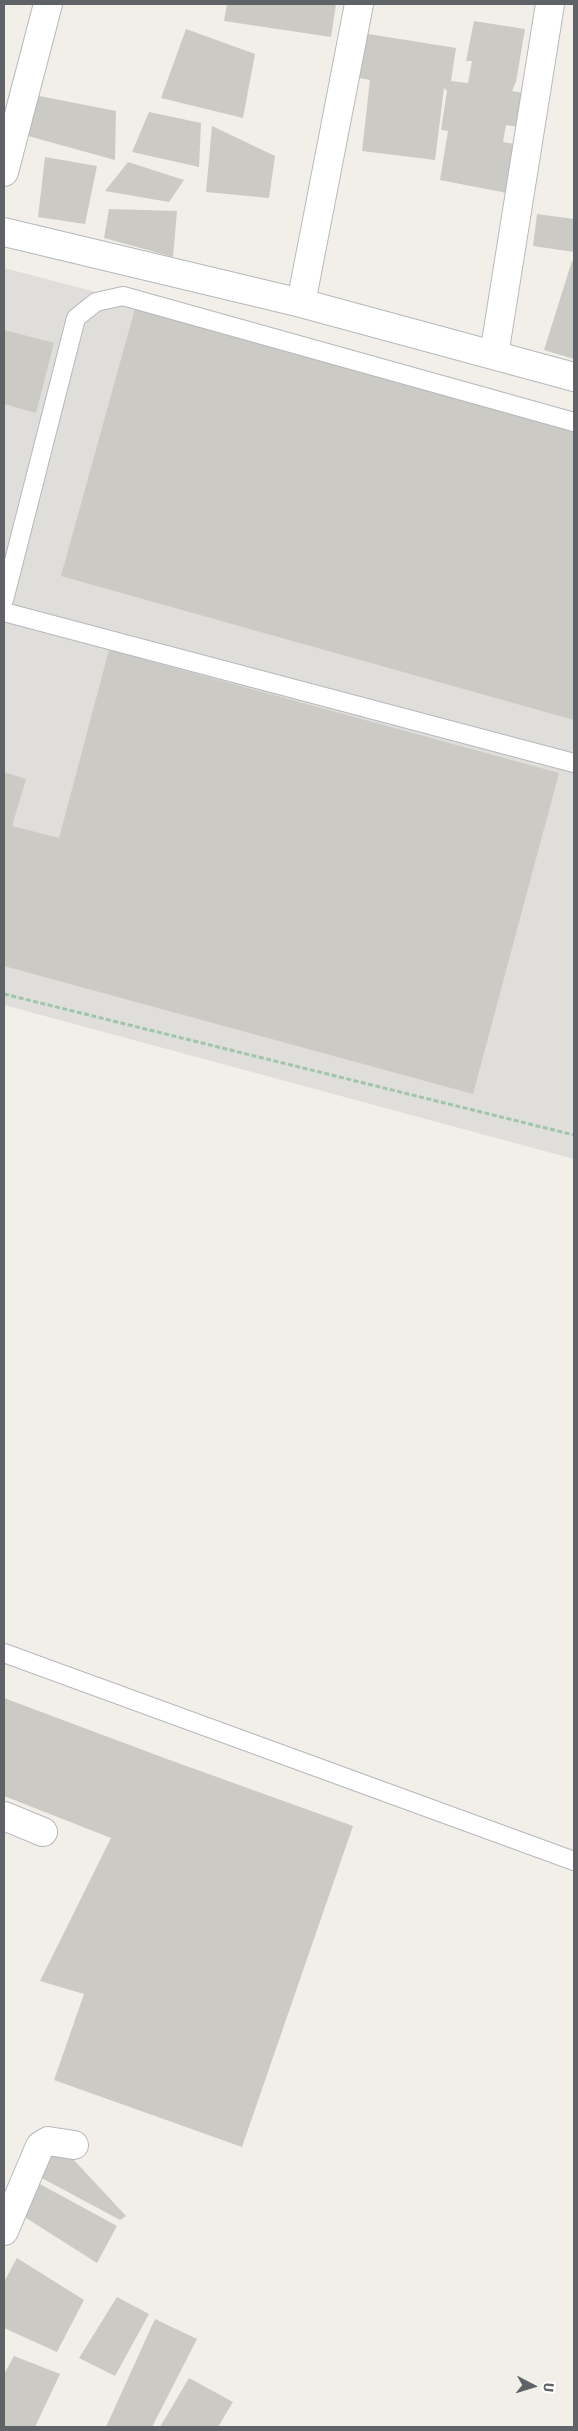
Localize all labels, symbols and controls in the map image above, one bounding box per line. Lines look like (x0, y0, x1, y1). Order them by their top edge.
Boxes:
north arrow (508, 2361, 558, 2411)
text: U (540, 2382, 557, 2393)

